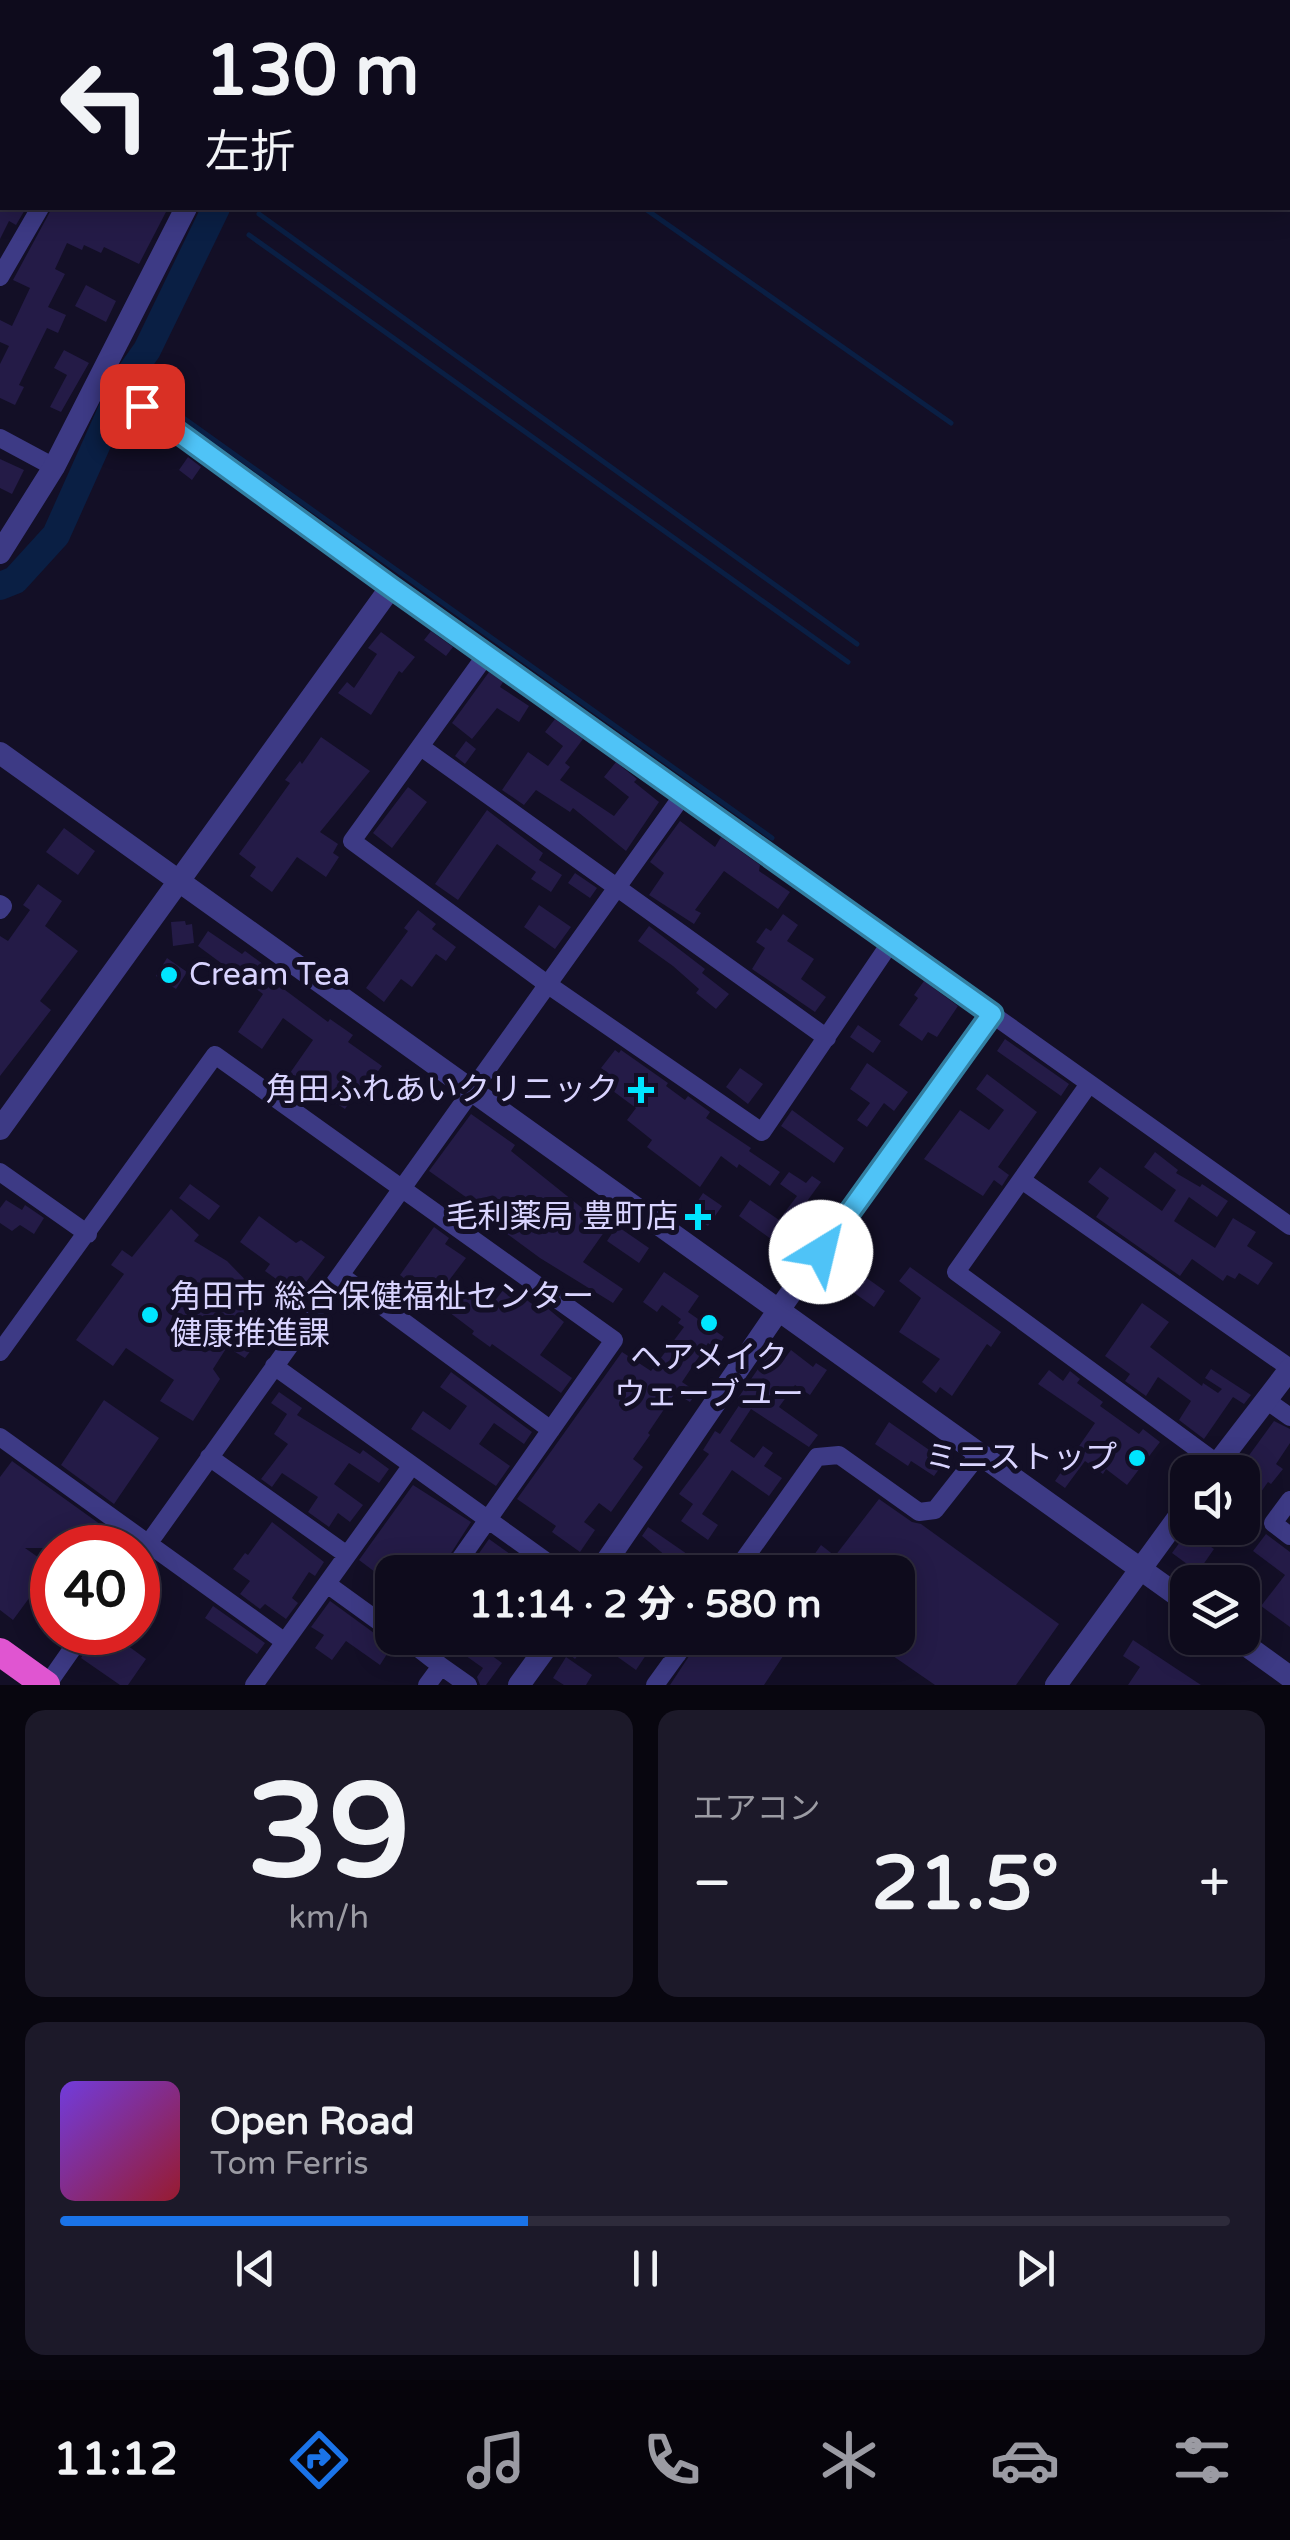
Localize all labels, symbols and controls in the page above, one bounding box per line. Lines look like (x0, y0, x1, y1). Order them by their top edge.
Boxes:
text: 130 m (205, 30, 419, 114)
icon: left (40, 40, 170, 170)
text: 左折 (205, 126, 295, 180)
pin (100, 364, 185, 449)
icon: arrive (115, 379, 170, 434)
place label: Cream Tea (189, 956, 350, 994)
marker: Cream Tea (158, 964, 180, 986)
place label: 角田ふれあいクリニック (266, 1071, 618, 1109)
marker: 角田ふれあいクリニック (628, 1077, 654, 1103)
place label: 毛利薬局 豊町店 (446, 1198, 678, 1236)
position arrow (769, 1200, 873, 1304)
marker: 毛利薬局 豊町店 (687, 1206, 709, 1228)
place label: 角田市 総合保健福祉センター 健康推進課 (170, 1278, 594, 1353)
marker: 角田市 総合保健福祉センター 健康推進課 (139, 1304, 161, 1326)
marker: ヘアメイク ウェーブユー (698, 1312, 720, 1334)
place label: ヘアメイク ウェーブユー (614, 1339, 804, 1414)
place label: ミニストップ (925, 1439, 1117, 1477)
marker: ミニストップ (1126, 1447, 1148, 1469)
map controls (1170, 1455, 1260, 1655)
button: sound (1170, 1455, 1260, 1545)
speed limit sign: 40 (30, 1525, 160, 1655)
button: layers (1170, 1565, 1260, 1655)
text: 11:14 · 2 分 · 580 m (469, 1582, 821, 1628)
text: 39 (247, 1756, 410, 1912)
text: エアコン (693, 1790, 821, 1828)
text: 21.5° (872, 1839, 1059, 1929)
text: − (693, 1851, 732, 1917)
text: + (1199, 1851, 1230, 1917)
text: km/h (289, 1899, 369, 1937)
text: Open Road (210, 2099, 415, 2145)
text: Tom Ferris (210, 2145, 369, 2183)
icon: previous (228, 2241, 283, 2296)
icon: pause (618, 2241, 673, 2296)
icon: next (1008, 2241, 1063, 2296)
icon: directions (284, 2425, 354, 2495)
icon: music (461, 2425, 531, 2495)
icon: phone (637, 2425, 707, 2495)
icon: climate (814, 2425, 884, 2495)
icon: car (990, 2425, 1060, 2495)
icon: filters (1167, 2425, 1237, 2495)
text: 11:12 (53, 2433, 178, 2487)

